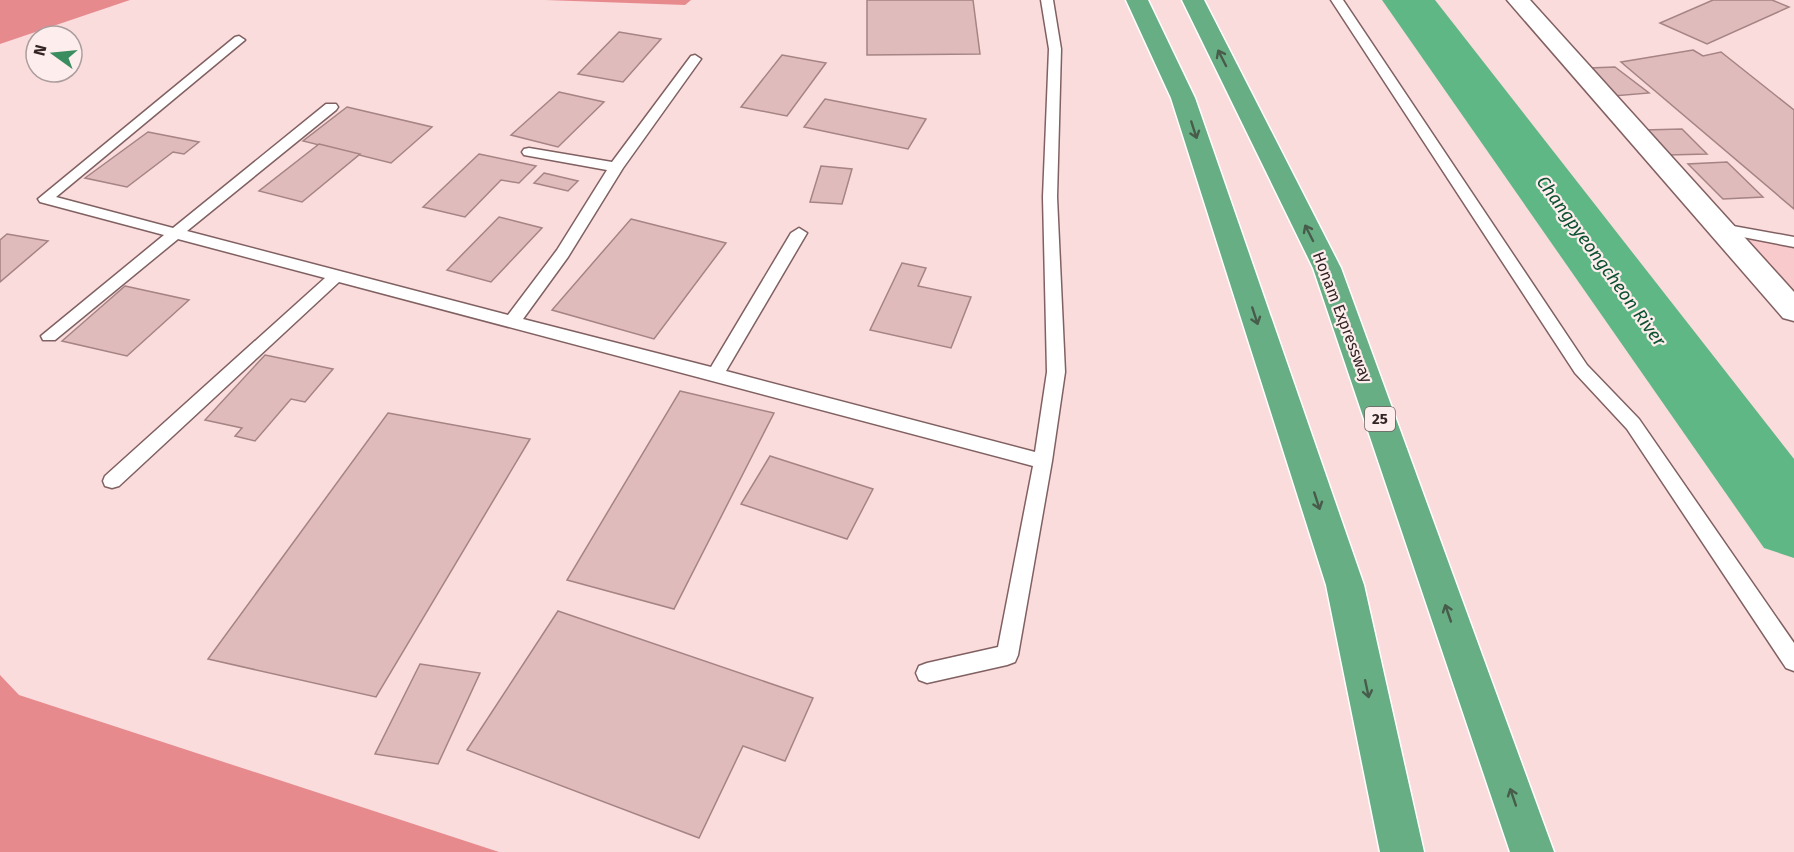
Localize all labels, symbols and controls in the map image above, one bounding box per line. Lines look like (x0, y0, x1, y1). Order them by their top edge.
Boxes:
north arrow (24, 24, 84, 84)
text: N (29, 43, 51, 58)
one-way arrow (1216, 50, 1228, 68)
one-way arrow (1189, 121, 1200, 140)
water label: Changpyeongcheon River (1532, 172, 1671, 351)
one-way arrow (1303, 224, 1315, 242)
street label: Honam Expressway (1309, 249, 1376, 385)
one-way arrow (1251, 306, 1262, 325)
road number: 25 (1365, 407, 1395, 431)
one-way arrow (1312, 491, 1323, 510)
one-way arrow (1442, 604, 1453, 623)
one-way arrow (1362, 678, 1373, 698)
one-way arrow (1507, 788, 1518, 807)

